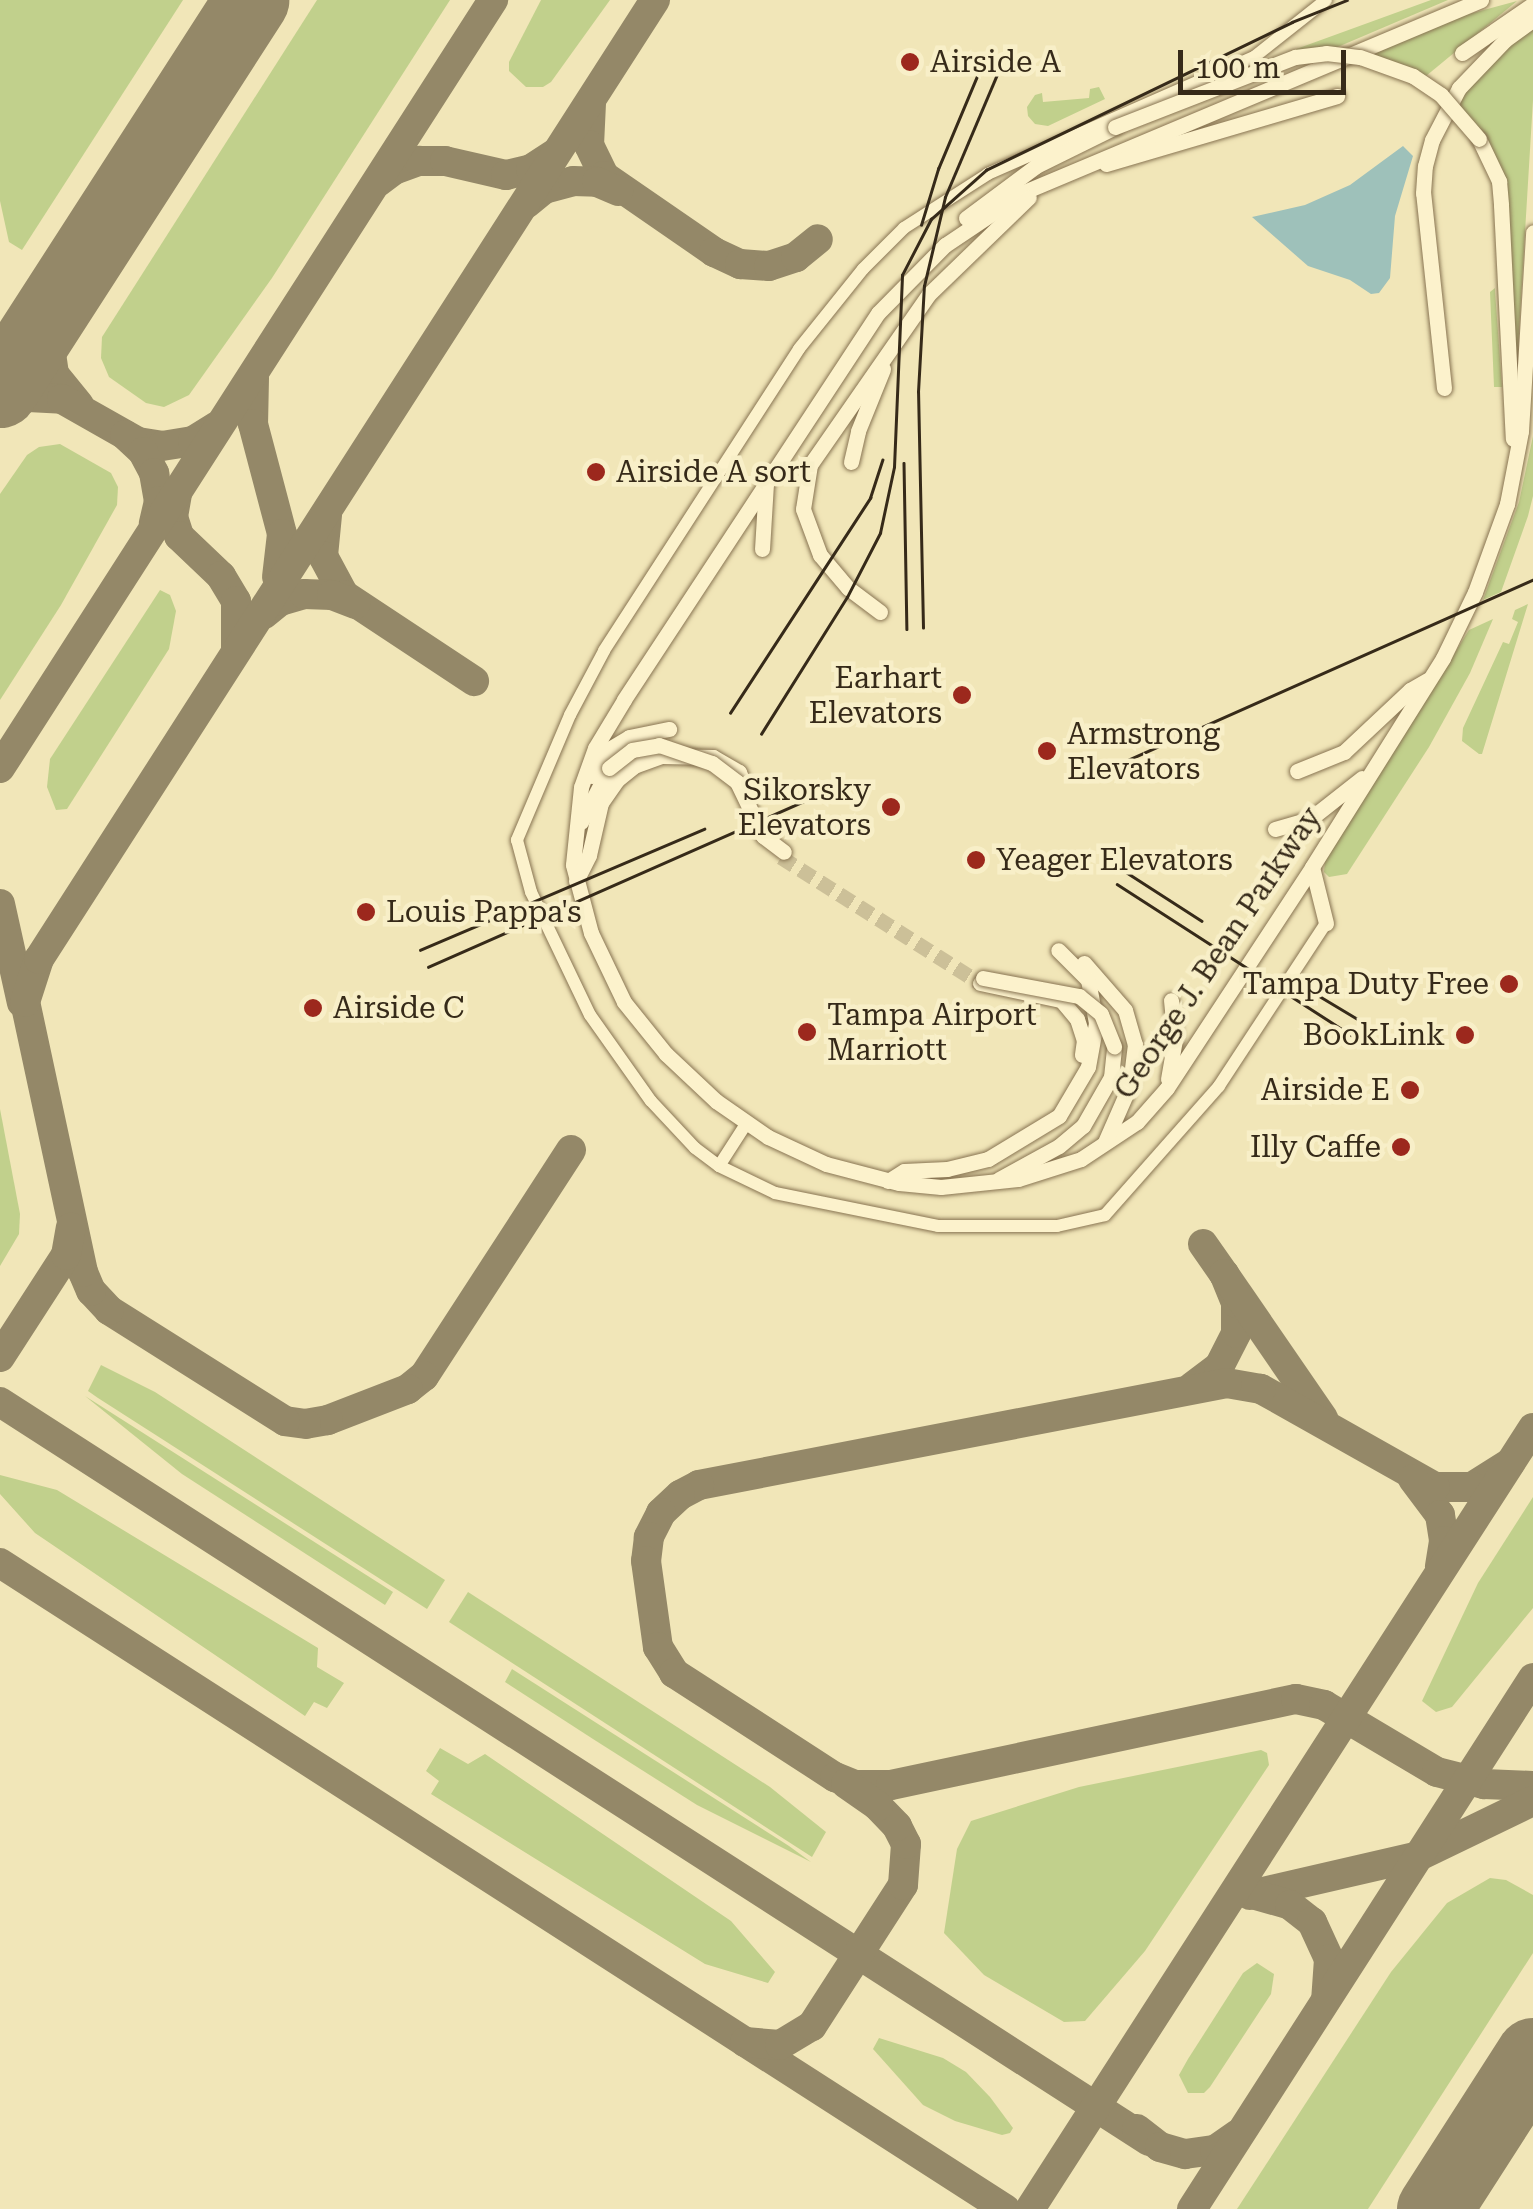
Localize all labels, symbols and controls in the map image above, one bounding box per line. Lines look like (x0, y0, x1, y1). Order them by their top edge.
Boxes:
scale bar (1183, 30, 1350, 92)
place label: Airside A (930, 44, 1061, 80)
text: 100 m (1195, 50, 1280, 85)
marker: Airside A (899, 51, 921, 73)
place label: Airside A sort (616, 454, 811, 490)
marker: Airside A sort (585, 461, 607, 483)
place label: Earhart Elevators (809, 660, 942, 730)
marker: Earhart Elevators (951, 684, 973, 706)
place label: Armstrong Elevators (1067, 716, 1220, 786)
marker: Armstrong Elevators (1036, 740, 1058, 762)
place label: Sikorsky Elevators (738, 772, 871, 842)
marker: Sikorsky Elevators (880, 796, 902, 818)
street label: George J. Bean Parkway (1107, 800, 1329, 1106)
place label: Yeager Elevators (996, 842, 1233, 878)
marker: Yeager Elevators (965, 849, 987, 871)
place label: Louis Pappa's (386, 894, 582, 930)
marker: Louis Pappa's (355, 901, 377, 923)
place label: Tampa Duty Free (1243, 966, 1489, 1002)
marker: Tampa Duty Free (1498, 973, 1520, 995)
place label: Airside C (333, 990, 464, 1026)
marker: Airside C (302, 997, 324, 1019)
place label: Tampa Airport Marriott (827, 997, 1037, 1068)
place label: BookLink (1303, 1017, 1445, 1053)
marker: Tampa Airport Marriott (796, 1021, 818, 1043)
marker: BookLink (1454, 1024, 1476, 1046)
place label: Airside E (1261, 1072, 1390, 1108)
marker: Airside E (1399, 1079, 1421, 1101)
place label: Illy Caffe (1250, 1129, 1381, 1165)
marker: Illy Caffe (1390, 1136, 1412, 1158)

